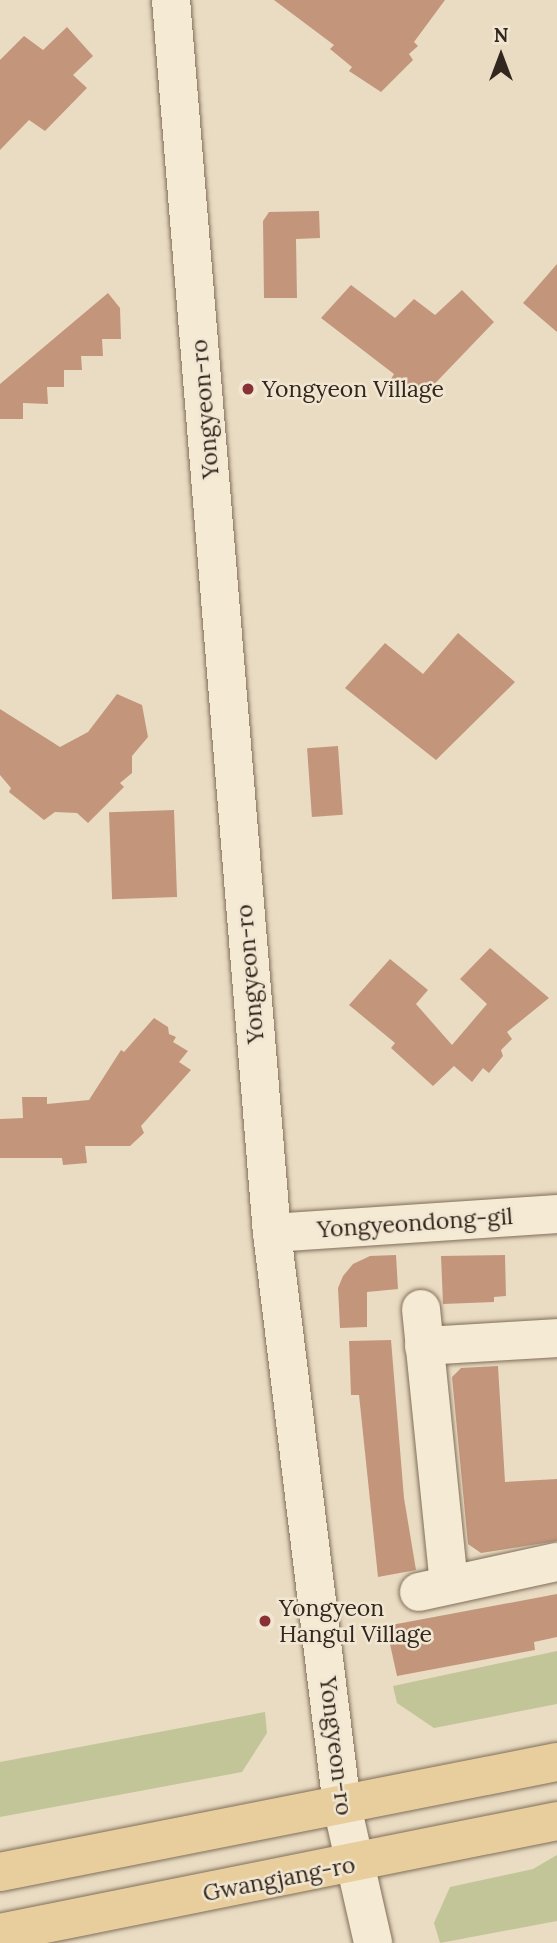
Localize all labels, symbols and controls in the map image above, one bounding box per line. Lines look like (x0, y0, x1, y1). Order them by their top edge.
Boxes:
north arrow (466, 21, 536, 91)
text: N (494, 23, 508, 47)
street label: Yongyeon-ro (185, 338, 225, 480)
place label: Yongyeon Village (262, 375, 444, 403)
marker: Yongyeon Village (240, 381, 256, 397)
street label: Yongyeon-ro (230, 903, 270, 1045)
street label: Yongyeondong-gil (316, 1202, 514, 1244)
place label: Yongyeon Hangul Village (279, 1594, 432, 1648)
marker: Yongyeon Hangul Village (257, 1613, 273, 1629)
street label: Yongyeon-ro (314, 1675, 358, 1817)
street label: Gwangjang-ro (200, 1851, 358, 1907)

